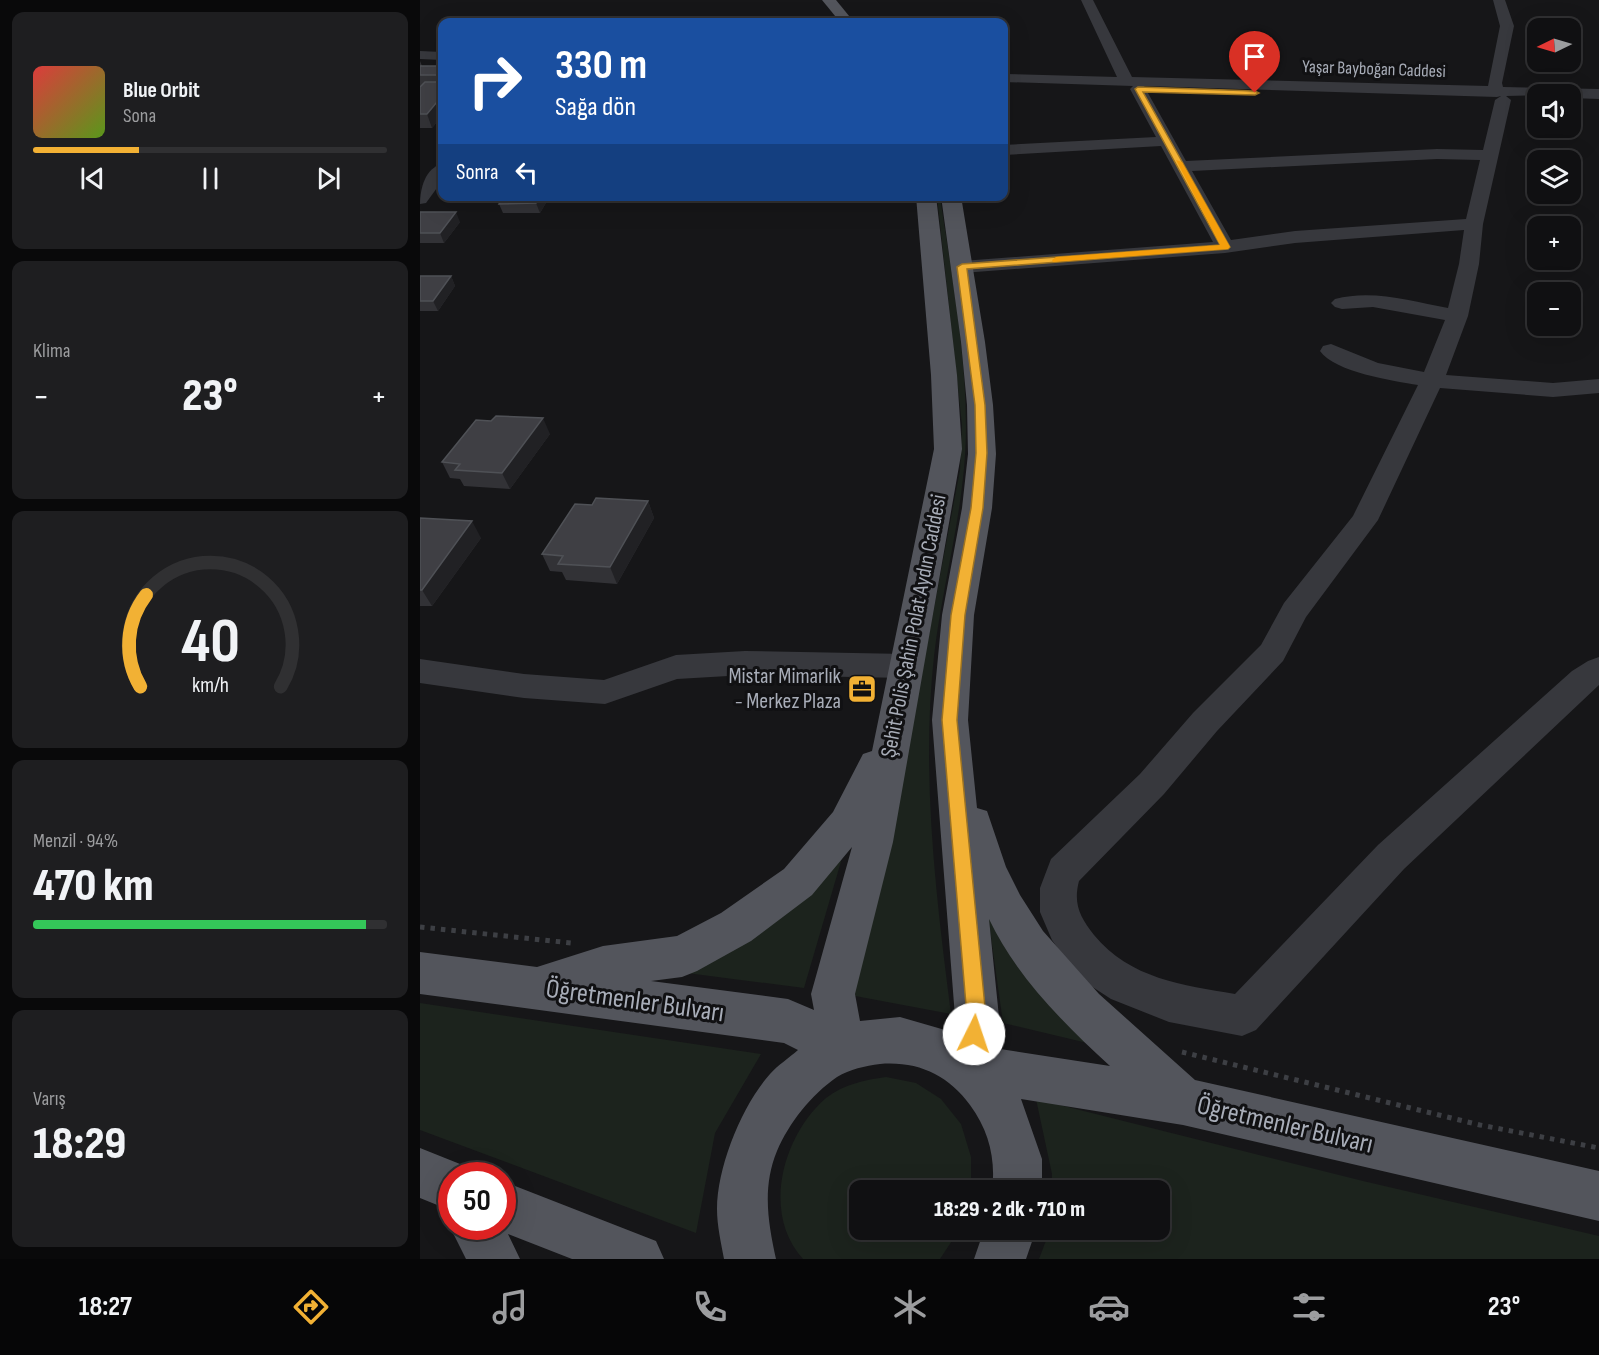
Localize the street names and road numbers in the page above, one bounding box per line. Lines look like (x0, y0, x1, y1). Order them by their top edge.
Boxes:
street label: Yaşar Bayboğan Caddesi (1302, 56, 1446, 82)
street label: Şehit Polis Şahin Polat Aydın Caddesi (875, 492, 953, 760)
street label: Öğretmenler Bulvarı (544, 973, 726, 1029)
street label: Öğretmenler Bulvarı (1194, 1089, 1376, 1161)

